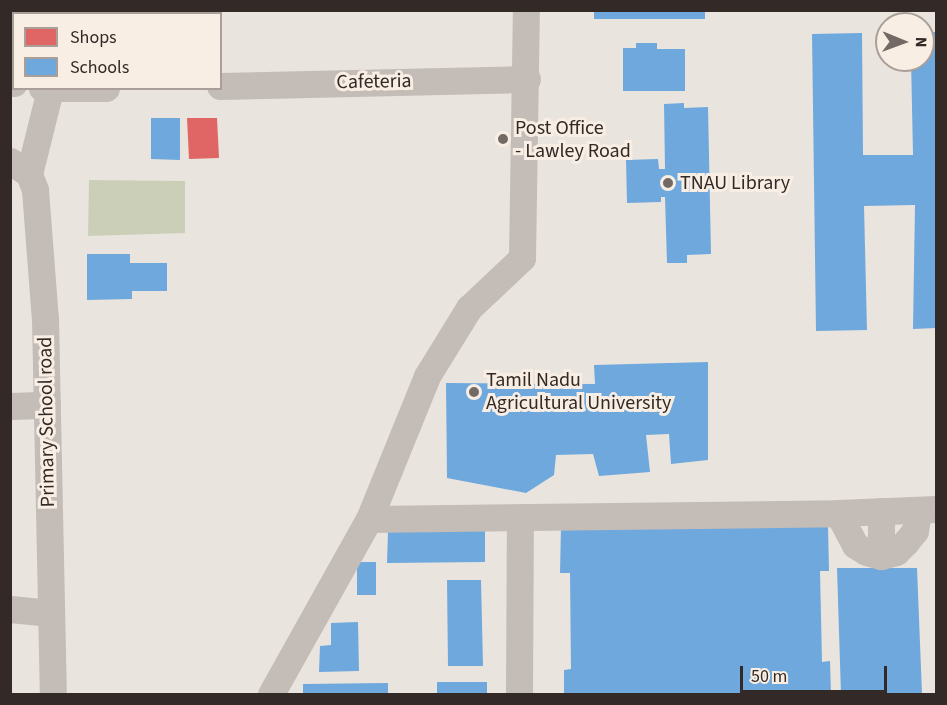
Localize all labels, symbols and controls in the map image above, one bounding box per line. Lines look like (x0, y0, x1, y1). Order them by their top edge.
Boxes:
legend (12, 12, 222, 90)
north arrow (875, 12, 935, 72)
text: Shops (70, 25, 117, 50)
text: N (910, 37, 932, 48)
text: Schools (70, 55, 129, 80)
street label: Cafeteria (336, 69, 412, 95)
place label: Post Office - Lawley Road (515, 116, 631, 163)
marker: Post Office - Lawley Road (496, 132, 510, 146)
place label: TNAU Library (680, 171, 790, 195)
marker: TNAU Library (661, 176, 675, 190)
street label: Primary School road (34, 337, 60, 507)
place label: Tamil Nadu Agricultural University (486, 368, 671, 415)
marker: Tamil Nadu Agricultural University (467, 385, 481, 399)
scale bar (743, 654, 890, 692)
text: 50 m (751, 664, 787, 689)

